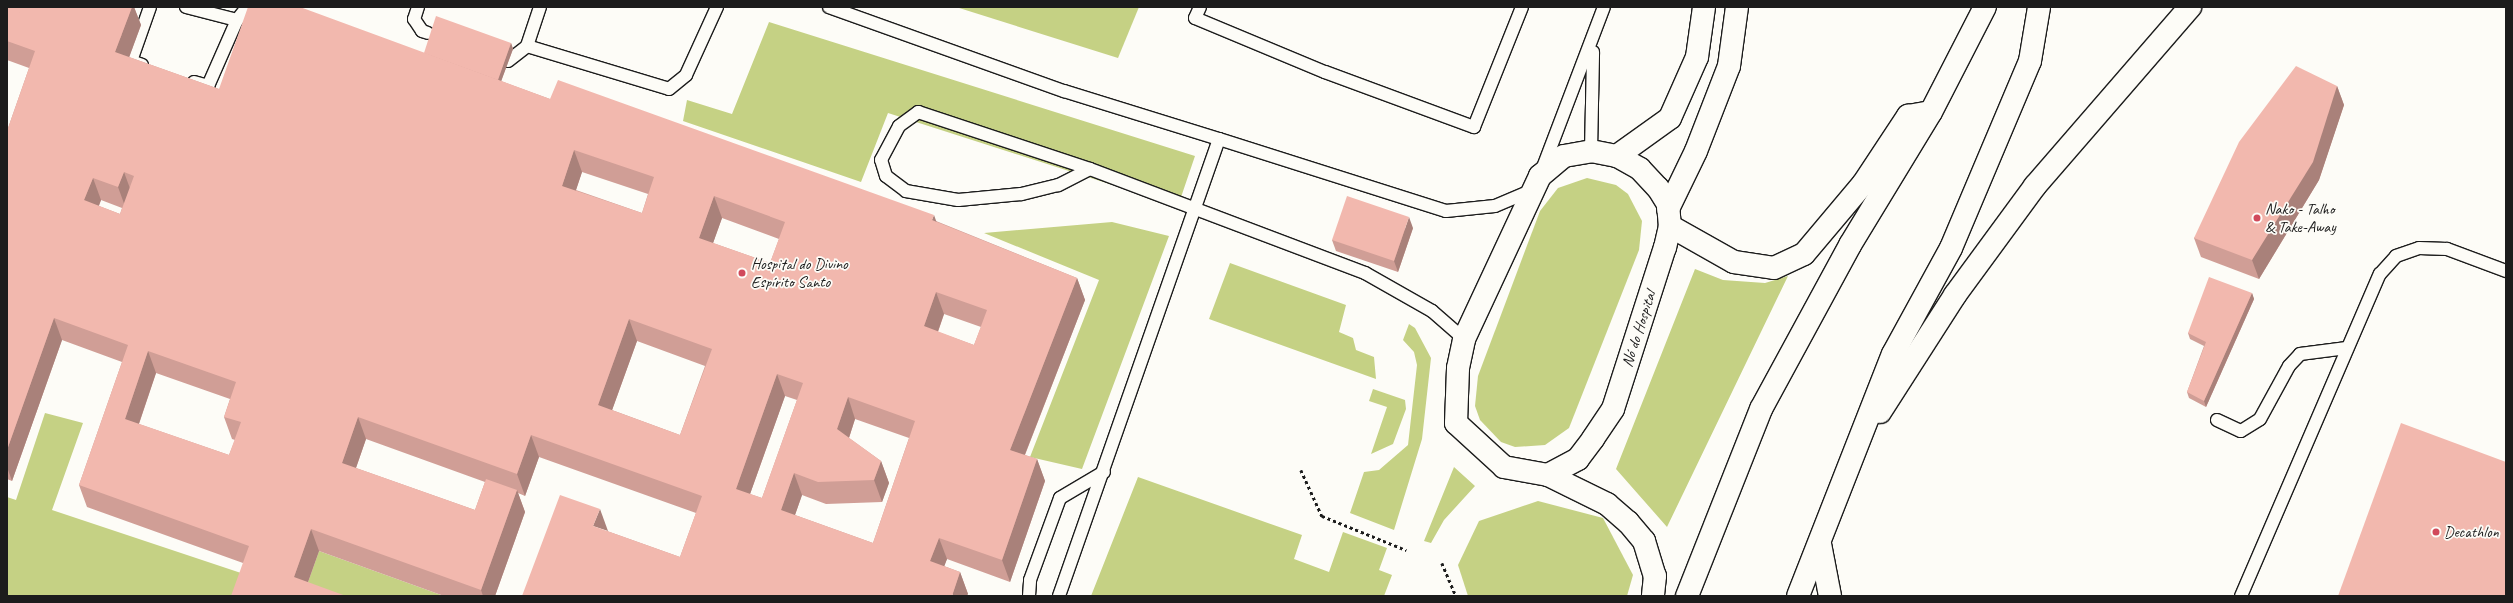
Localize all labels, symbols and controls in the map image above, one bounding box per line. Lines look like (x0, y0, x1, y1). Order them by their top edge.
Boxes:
place label: Nako - Talho & Take-Away (2265, 199, 2336, 237)
marker: Nako - Talho & Take-Away (2252, 213, 2262, 223)
place label: Hospital do Divino Espírito Santo (751, 254, 848, 292)
marker: Hospital do Divino Espírito Santo (736, 267, 748, 279)
street label: Nó do Hospital (1618, 289, 1660, 369)
place label: Decathlon (2444, 522, 2499, 542)
marker: Decathlon (2431, 527, 2441, 537)

